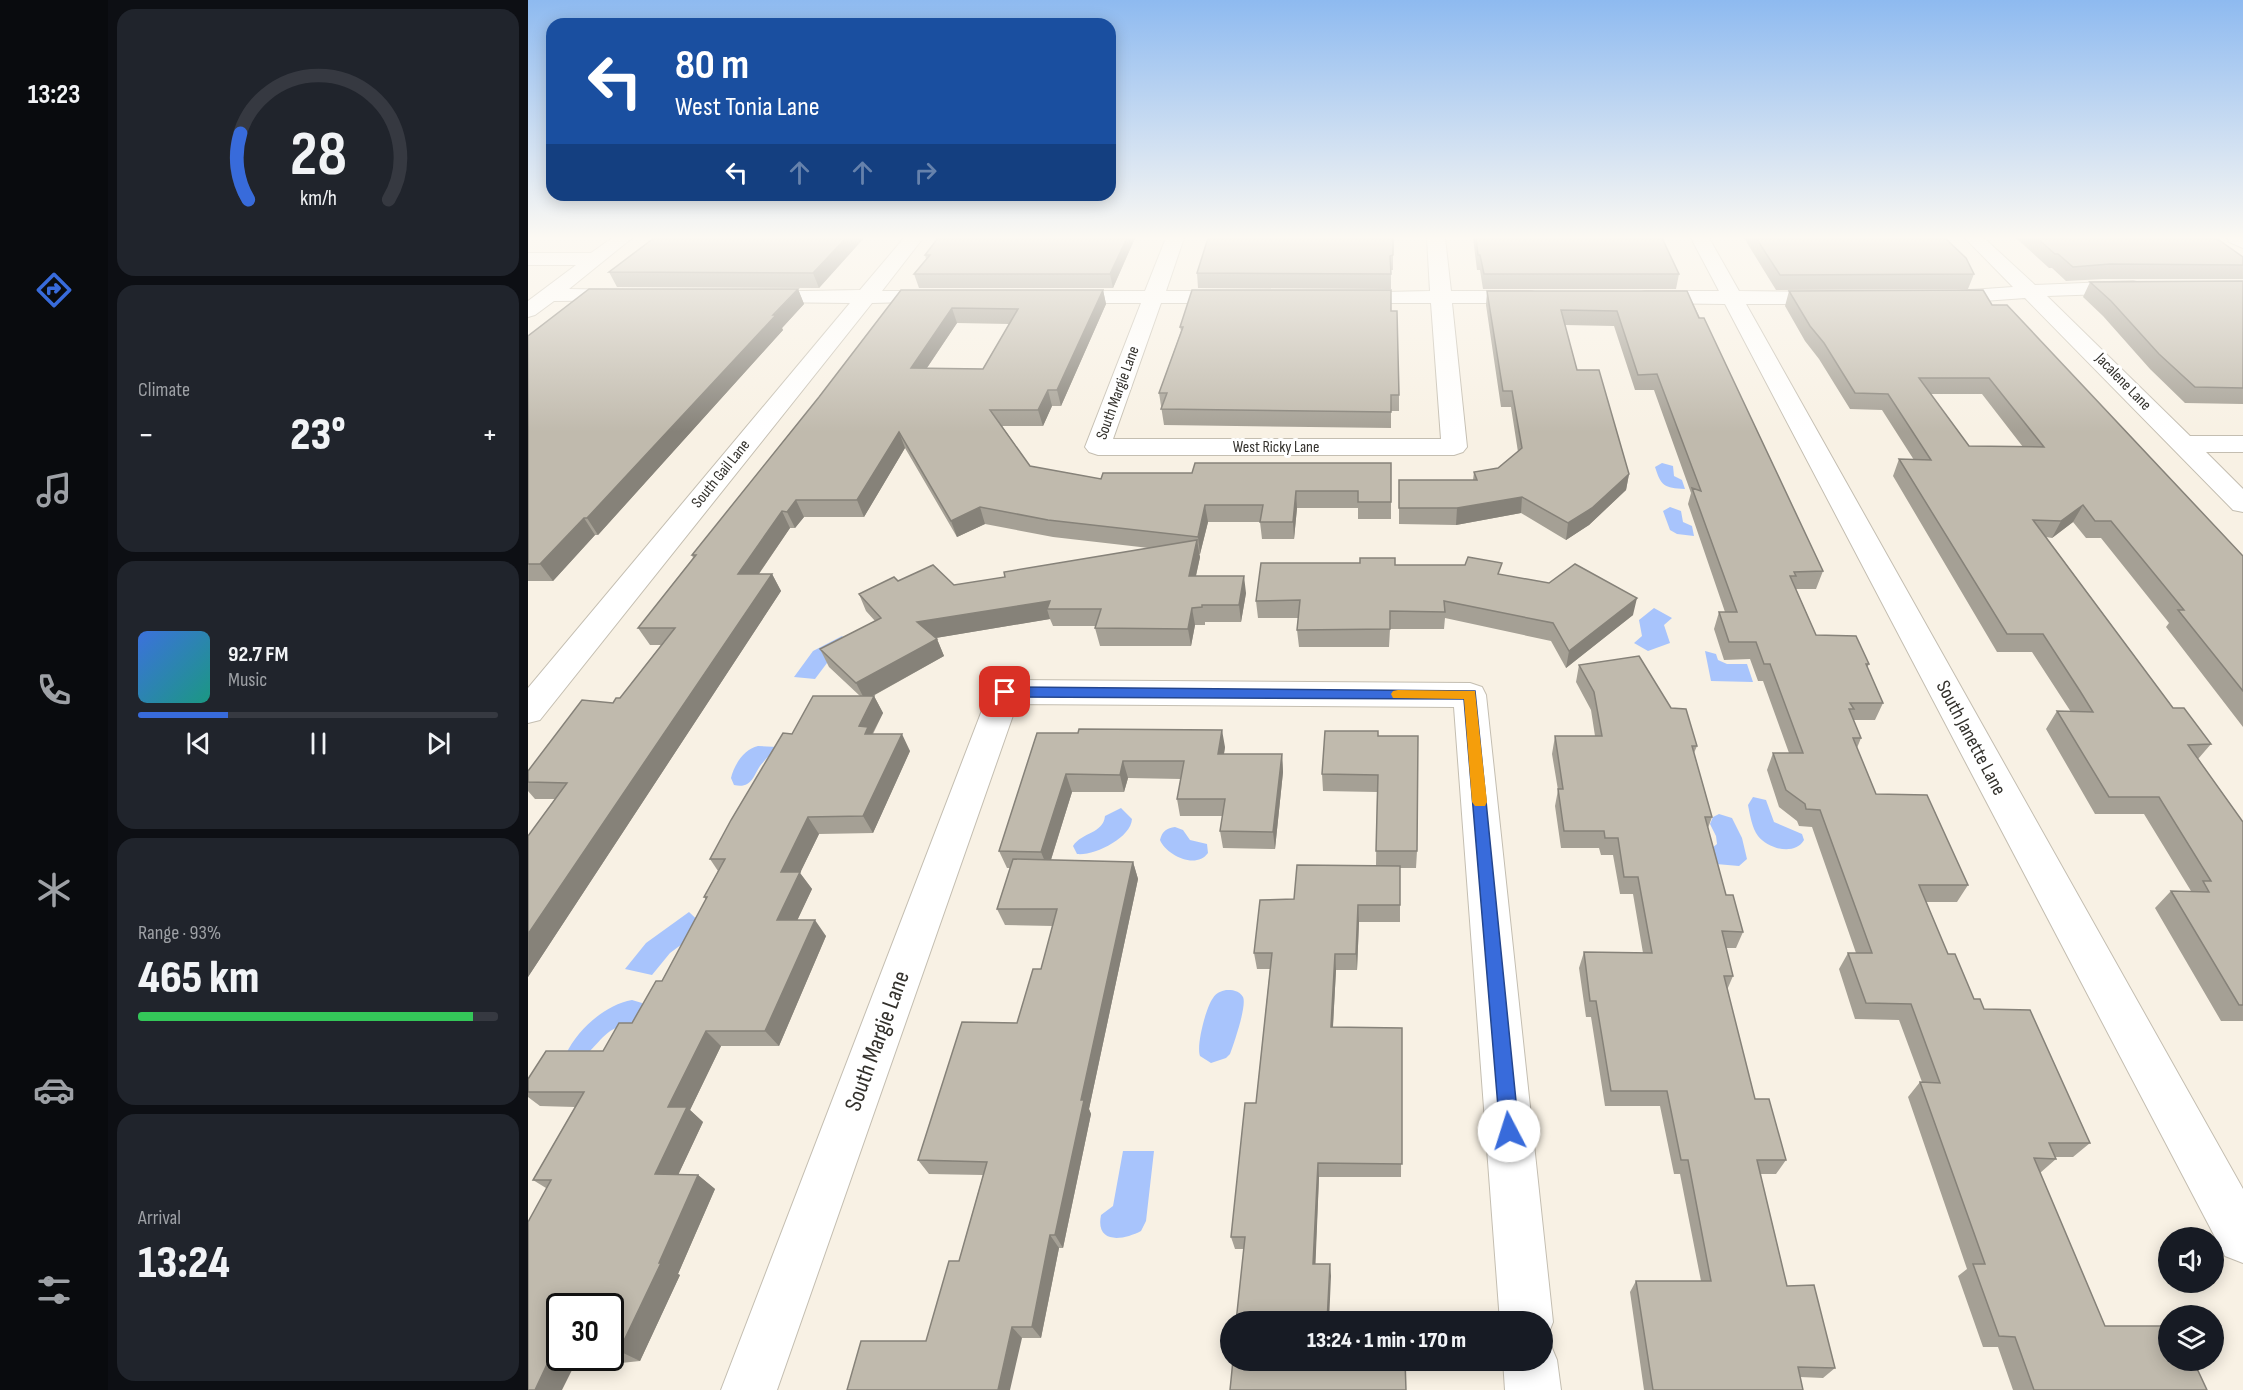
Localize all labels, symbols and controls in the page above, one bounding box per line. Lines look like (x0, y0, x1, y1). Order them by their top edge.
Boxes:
text: 80 m (675, 40, 749, 91)
icon: left (576, 42, 654, 120)
text: 13:23 (28, 79, 80, 111)
text: West Tonia Lane (675, 91, 820, 123)
text: 28 (290, 118, 346, 193)
icon: left (720, 156, 753, 189)
icon: ahead (783, 156, 816, 189)
icon: ahead (846, 156, 879, 189)
icon: right (909, 156, 942, 189)
text: km/h (299, 186, 337, 211)
icon: directions (33, 269, 75, 311)
street label: South Margie Lane (1092, 344, 1144, 442)
street label: Jacalene Lane (2090, 349, 2155, 415)
text: Climate (138, 378, 190, 402)
text: 23° (290, 408, 346, 463)
text: − (138, 415, 154, 455)
text: + (482, 415, 498, 455)
street label: South Gail Lane (688, 436, 754, 512)
street label: West Ricky Lane (1233, 438, 1319, 457)
icon: music (33, 469, 75, 511)
text: 92.7 FM (228, 641, 288, 668)
pin (979, 666, 1030, 717)
text: Music (228, 668, 267, 692)
icon: phone (33, 669, 75, 711)
icon: arrive (988, 675, 1021, 708)
street label: South Janette Lane (1931, 677, 2011, 799)
icon: previous (182, 727, 215, 760)
icon: pause (302, 727, 335, 760)
icon: next (422, 727, 455, 760)
icon: climate (33, 869, 75, 911)
text: Range · 93% (138, 921, 221, 945)
text: 465 km (138, 951, 259, 1006)
street label: South Margie Lane (838, 967, 916, 1115)
icon: car (33, 1069, 75, 1111)
position arrow (1477, 1099, 1541, 1163)
text: Arrival (138, 1206, 181, 1230)
map controls (2158, 1227, 2224, 1371)
button: sound (2158, 1227, 2224, 1293)
text: 13:24 (138, 1236, 230, 1291)
icon: filters (33, 1269, 75, 1311)
speed limit sign: 30 (546, 1293, 624, 1371)
button: layers (2158, 1305, 2224, 1371)
text: 13:24 · 1 min · 170 m (1307, 1327, 1466, 1354)

